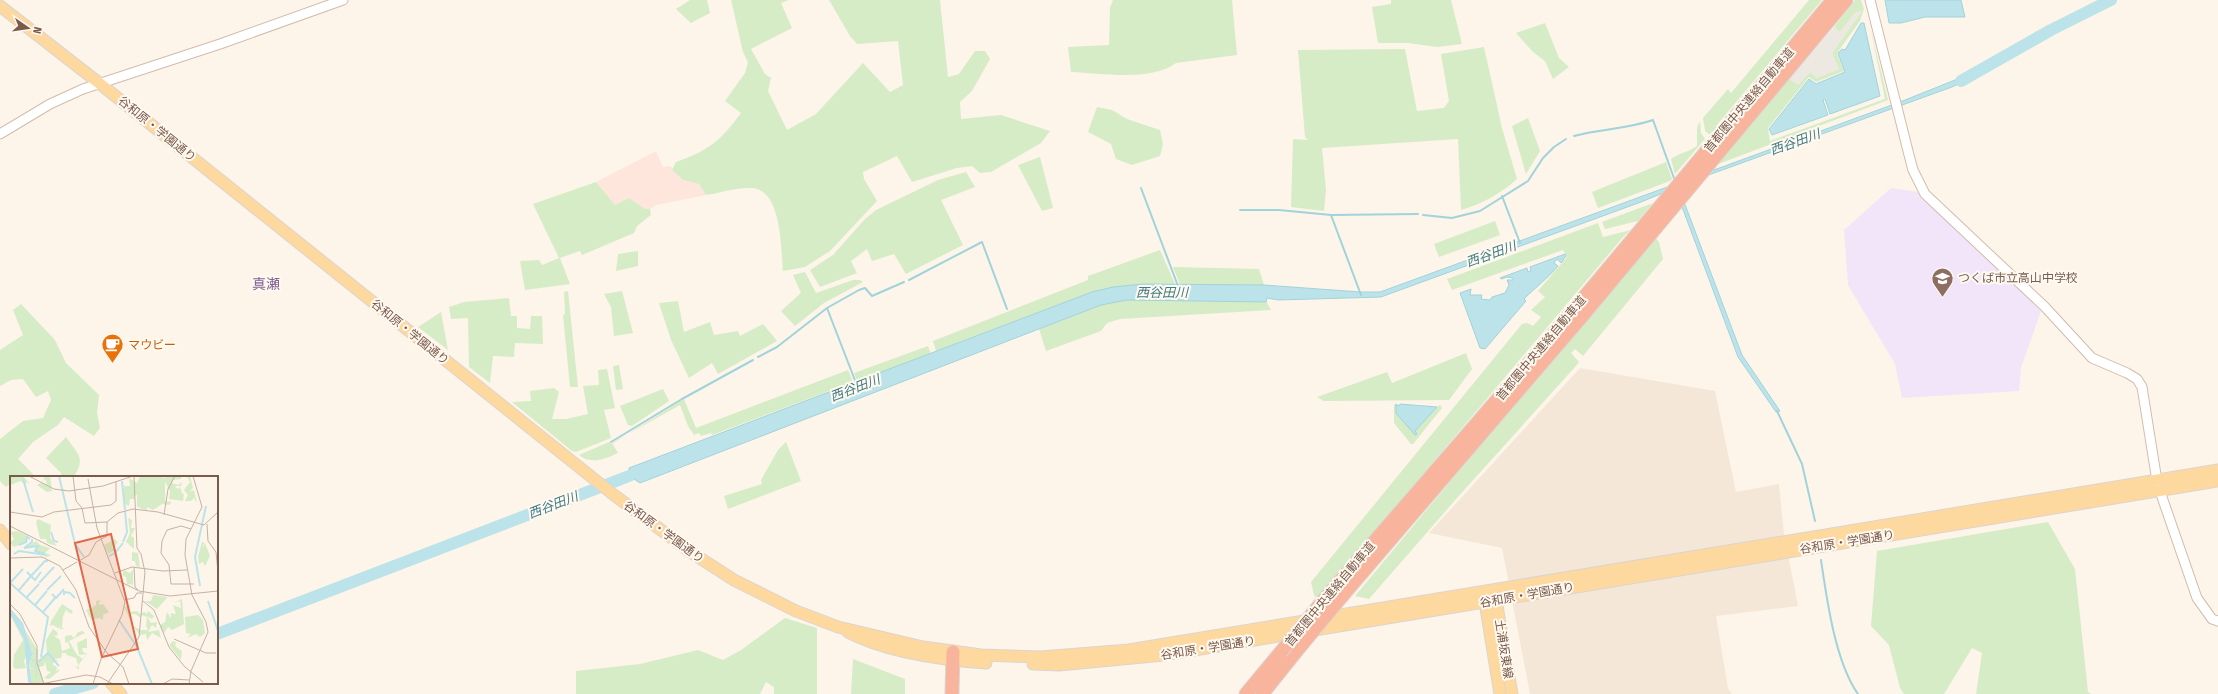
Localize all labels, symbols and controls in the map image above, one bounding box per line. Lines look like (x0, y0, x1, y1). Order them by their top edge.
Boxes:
north arrow (8, 8, 48, 48)
text: N (30, 25, 44, 35)
street label: 首都圏中央連絡自動車道 (1701, 45, 1797, 155)
street label: 谷和原・学園通り (115, 93, 199, 165)
water label: 西谷田川 (1768, 125, 1824, 158)
water label: 西谷田川 (1464, 237, 1520, 270)
school or university icon: つくば市立高山中学校 (1929, 265, 1955, 298)
place label: つくば市立高山中学校 (1958, 271, 2078, 285)
district label: 真瀬 (252, 276, 280, 293)
water label: 西谷田川 (1136, 285, 1190, 300)
street label: 首都圏中央連絡自動車道 (1493, 293, 1589, 403)
street label: 谷和原・学園通り (368, 296, 452, 368)
cafe icon: マウビー (100, 332, 126, 365)
place label: マウビー (128, 338, 176, 352)
water label: 西谷田川 (828, 371, 884, 404)
inset map (10, 476, 218, 684)
water label: 西谷田川 (526, 488, 582, 521)
street label: 谷和原・学園通り (621, 498, 707, 566)
street label: 谷和原・学園通り (1798, 528, 1896, 556)
street label: 首都圏中央連絡自動車道 (1282, 539, 1378, 649)
street label: 谷和原・学園通り (1479, 580, 1575, 610)
street label: 土浦坂東線 (1492, 618, 1516, 680)
street label: 谷和原・学園通り (1159, 634, 1257, 662)

